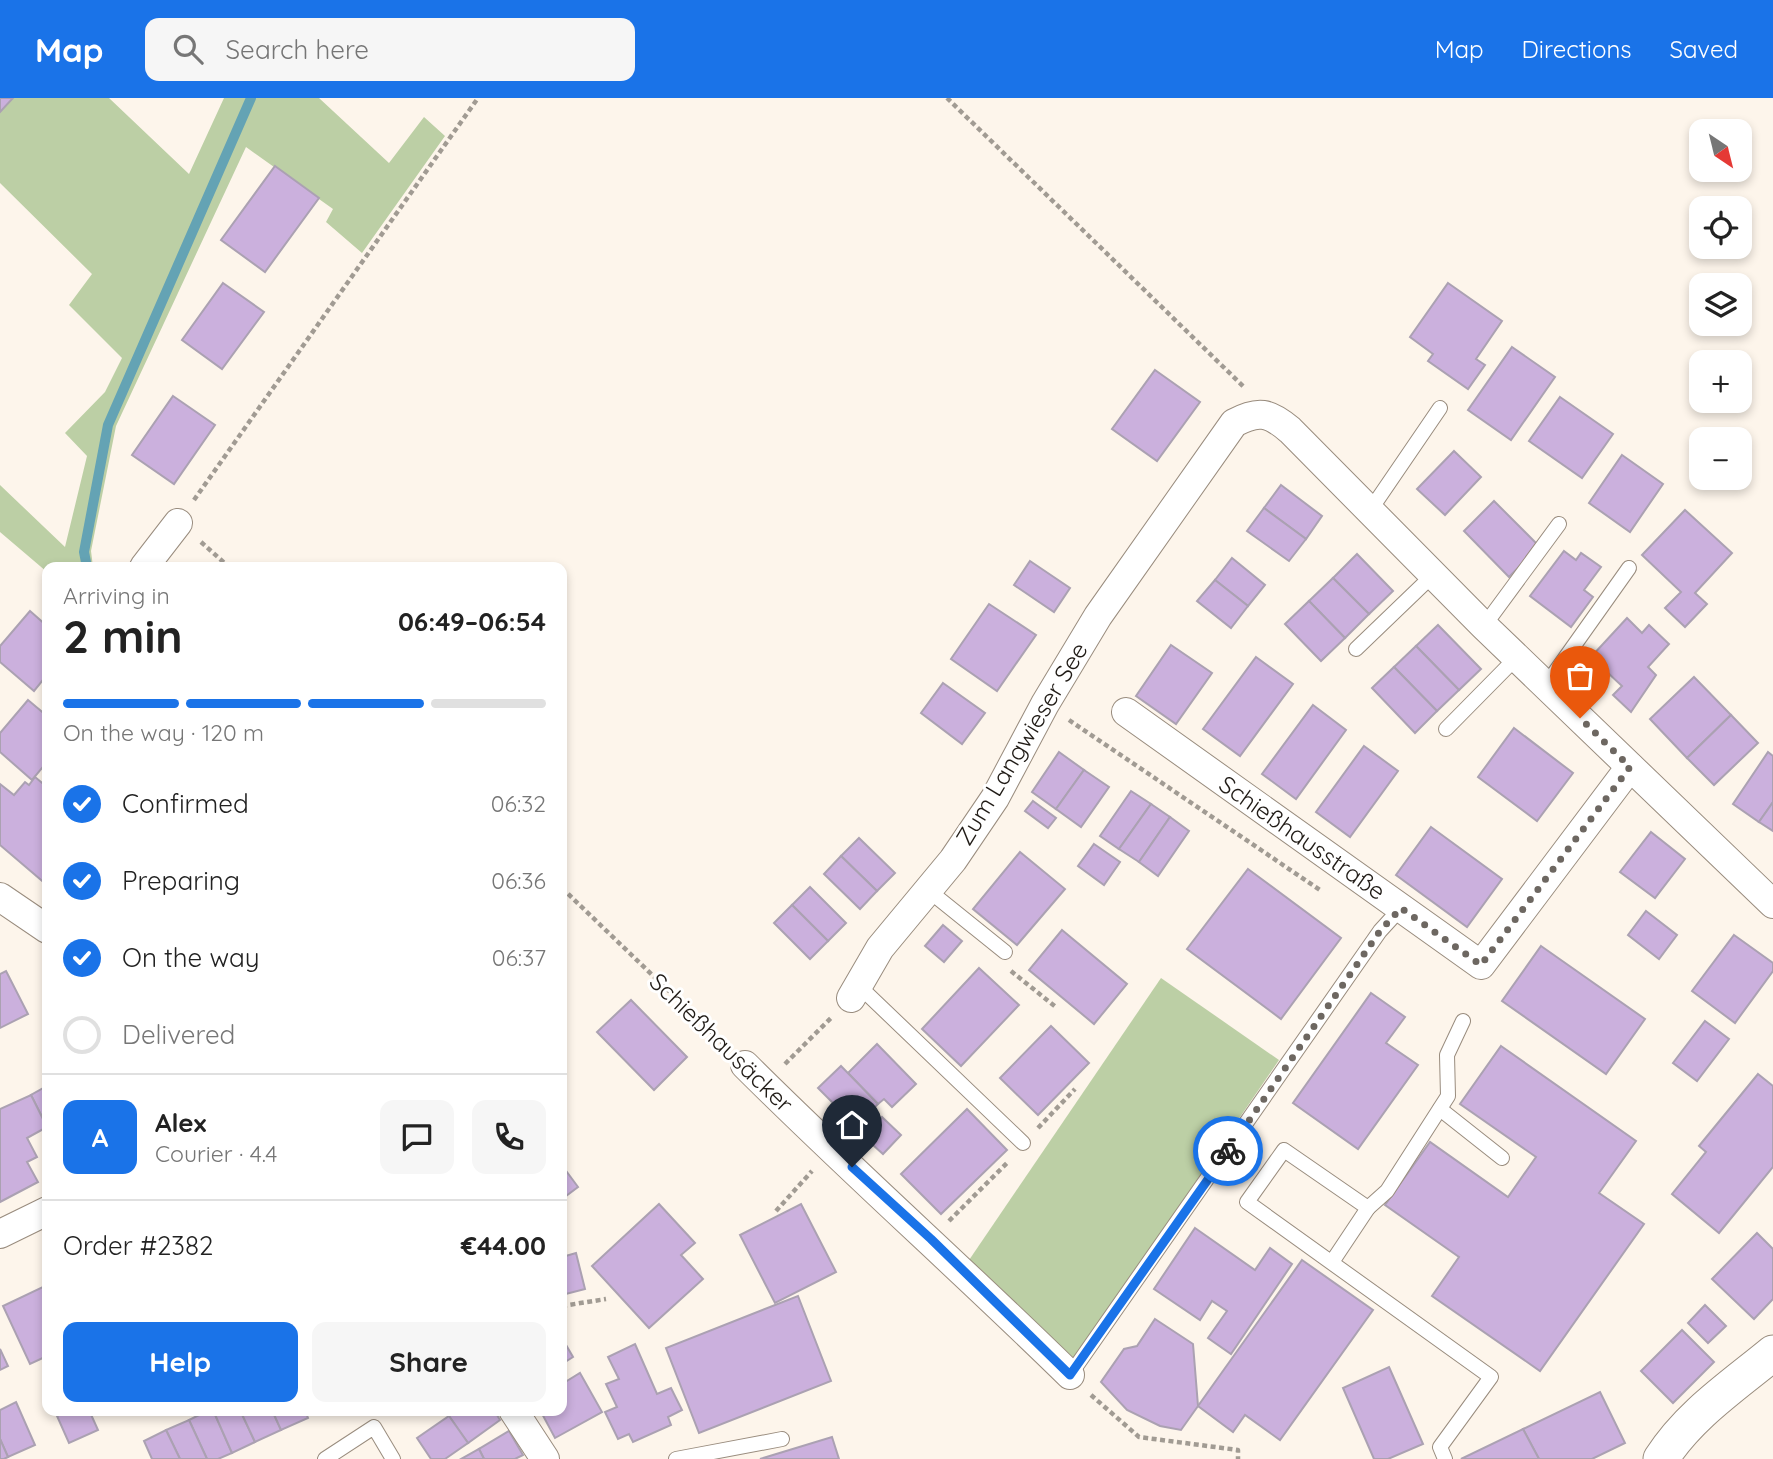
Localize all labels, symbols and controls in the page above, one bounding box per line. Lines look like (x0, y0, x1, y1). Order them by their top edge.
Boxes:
search box (145, 18, 635, 81)
text: Map (35, 29, 103, 70)
icon: search (169, 30, 207, 68)
text: Search here (225, 33, 369, 66)
text: Map (1435, 34, 1484, 64)
text: Directions (1522, 34, 1632, 64)
text: Saved (1670, 34, 1738, 64)
north arrow (1689, 119, 1752, 182)
map controls (1689, 119, 1752, 490)
button: locate (1689, 196, 1752, 259)
button: layers (1689, 273, 1752, 336)
button: + (1689, 350, 1752, 413)
button: − (1689, 427, 1752, 490)
text: Arriving in (63, 581, 170, 610)
text: 06:49–06:54 (398, 605, 546, 638)
text: 2 min (63, 607, 183, 665)
street label: Zum Langwieser See (949, 637, 1094, 850)
pin (1550, 646, 1610, 718)
icon: bag (1561, 657, 1599, 695)
text: On the way · 120 m (63, 718, 264, 747)
street label: Schießhausstraße (1213, 768, 1392, 906)
icon: check (63, 785, 101, 823)
text: Confirmed (122, 787, 249, 820)
text: 06:32 (491, 789, 546, 818)
icon: check (63, 862, 101, 900)
text: Preparing (122, 864, 240, 897)
text: 06:36 (491, 866, 546, 895)
icon: check (63, 939, 101, 977)
text: On the way (122, 941, 260, 974)
text: 06:37 (492, 943, 546, 972)
street label: Schießhausäcker (644, 966, 800, 1118)
text: Delivered (122, 1018, 235, 1051)
pin (822, 1095, 882, 1167)
button: chat (380, 1100, 454, 1174)
button: phone (472, 1100, 546, 1174)
text: Alex (155, 1106, 206, 1139)
icon: home (833, 1106, 871, 1144)
courier (1193, 1116, 1263, 1186)
text: A (92, 1121, 108, 1154)
icon: bike (1209, 1132, 1247, 1170)
text: Courier · 4.4 (155, 1139, 277, 1168)
text: Order #2382 (63, 1229, 213, 1262)
text: €44.00 (461, 1229, 546, 1262)
button: Help (63, 1322, 298, 1402)
button: Share (312, 1322, 546, 1402)

